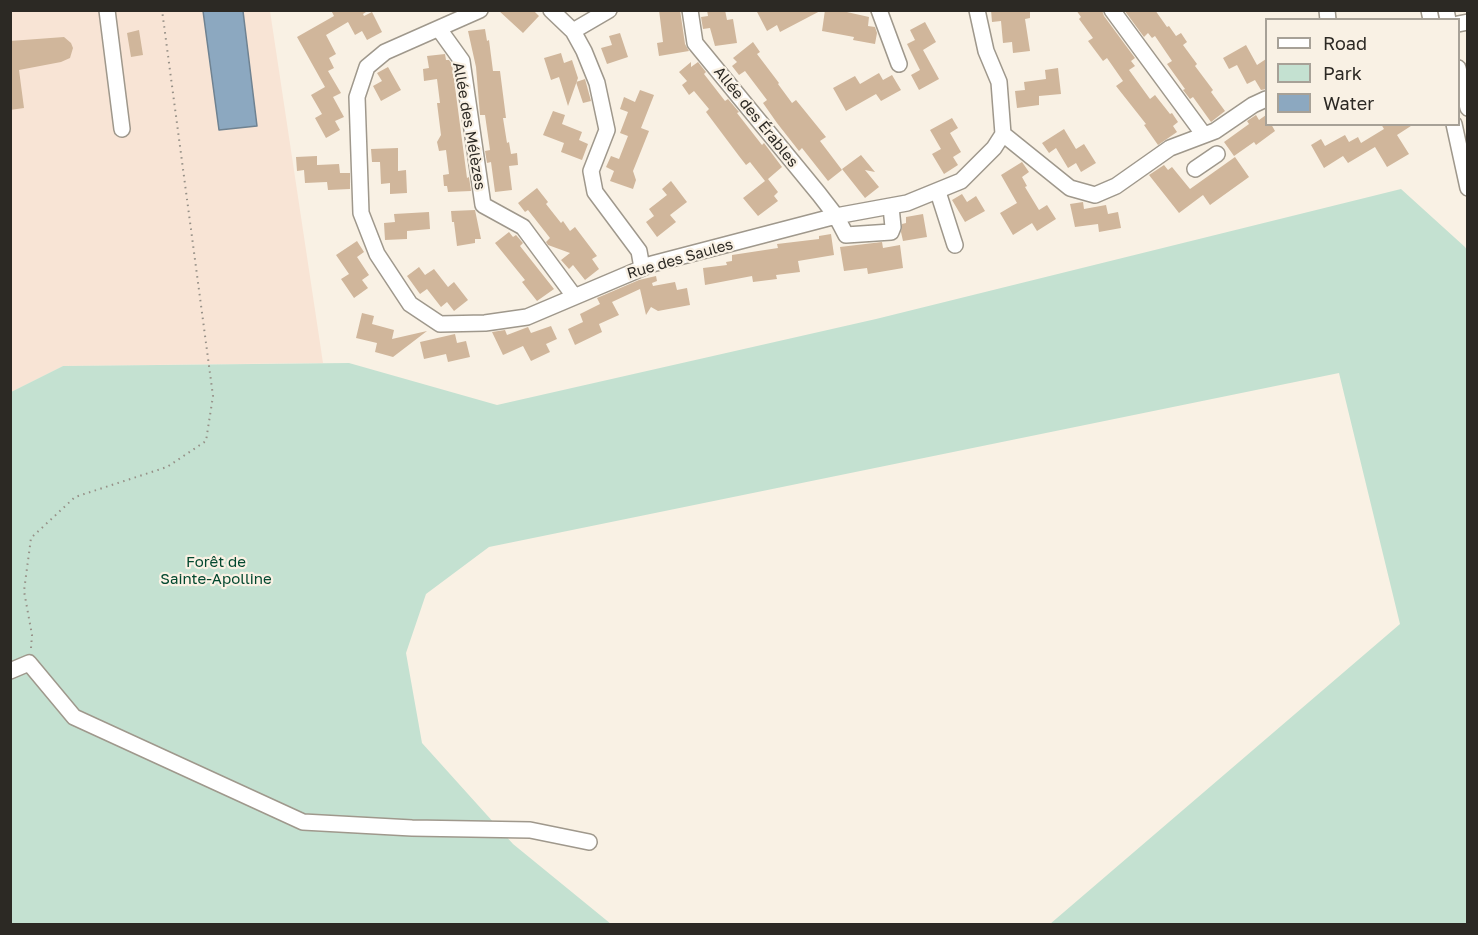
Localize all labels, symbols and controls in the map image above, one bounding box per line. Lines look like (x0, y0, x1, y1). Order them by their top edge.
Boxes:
legend (1265, 18, 1460, 126)
text: Road (1323, 32, 1367, 54)
street label: Allée des Mélèzes (449, 61, 489, 191)
text: Park (1323, 62, 1362, 84)
street label: Allée des Érables (710, 63, 802, 171)
text: Water (1323, 92, 1374, 114)
street label: Rue des Saules (625, 235, 735, 283)
park label: Forêt de Sainte-Apolline (160, 553, 272, 588)

